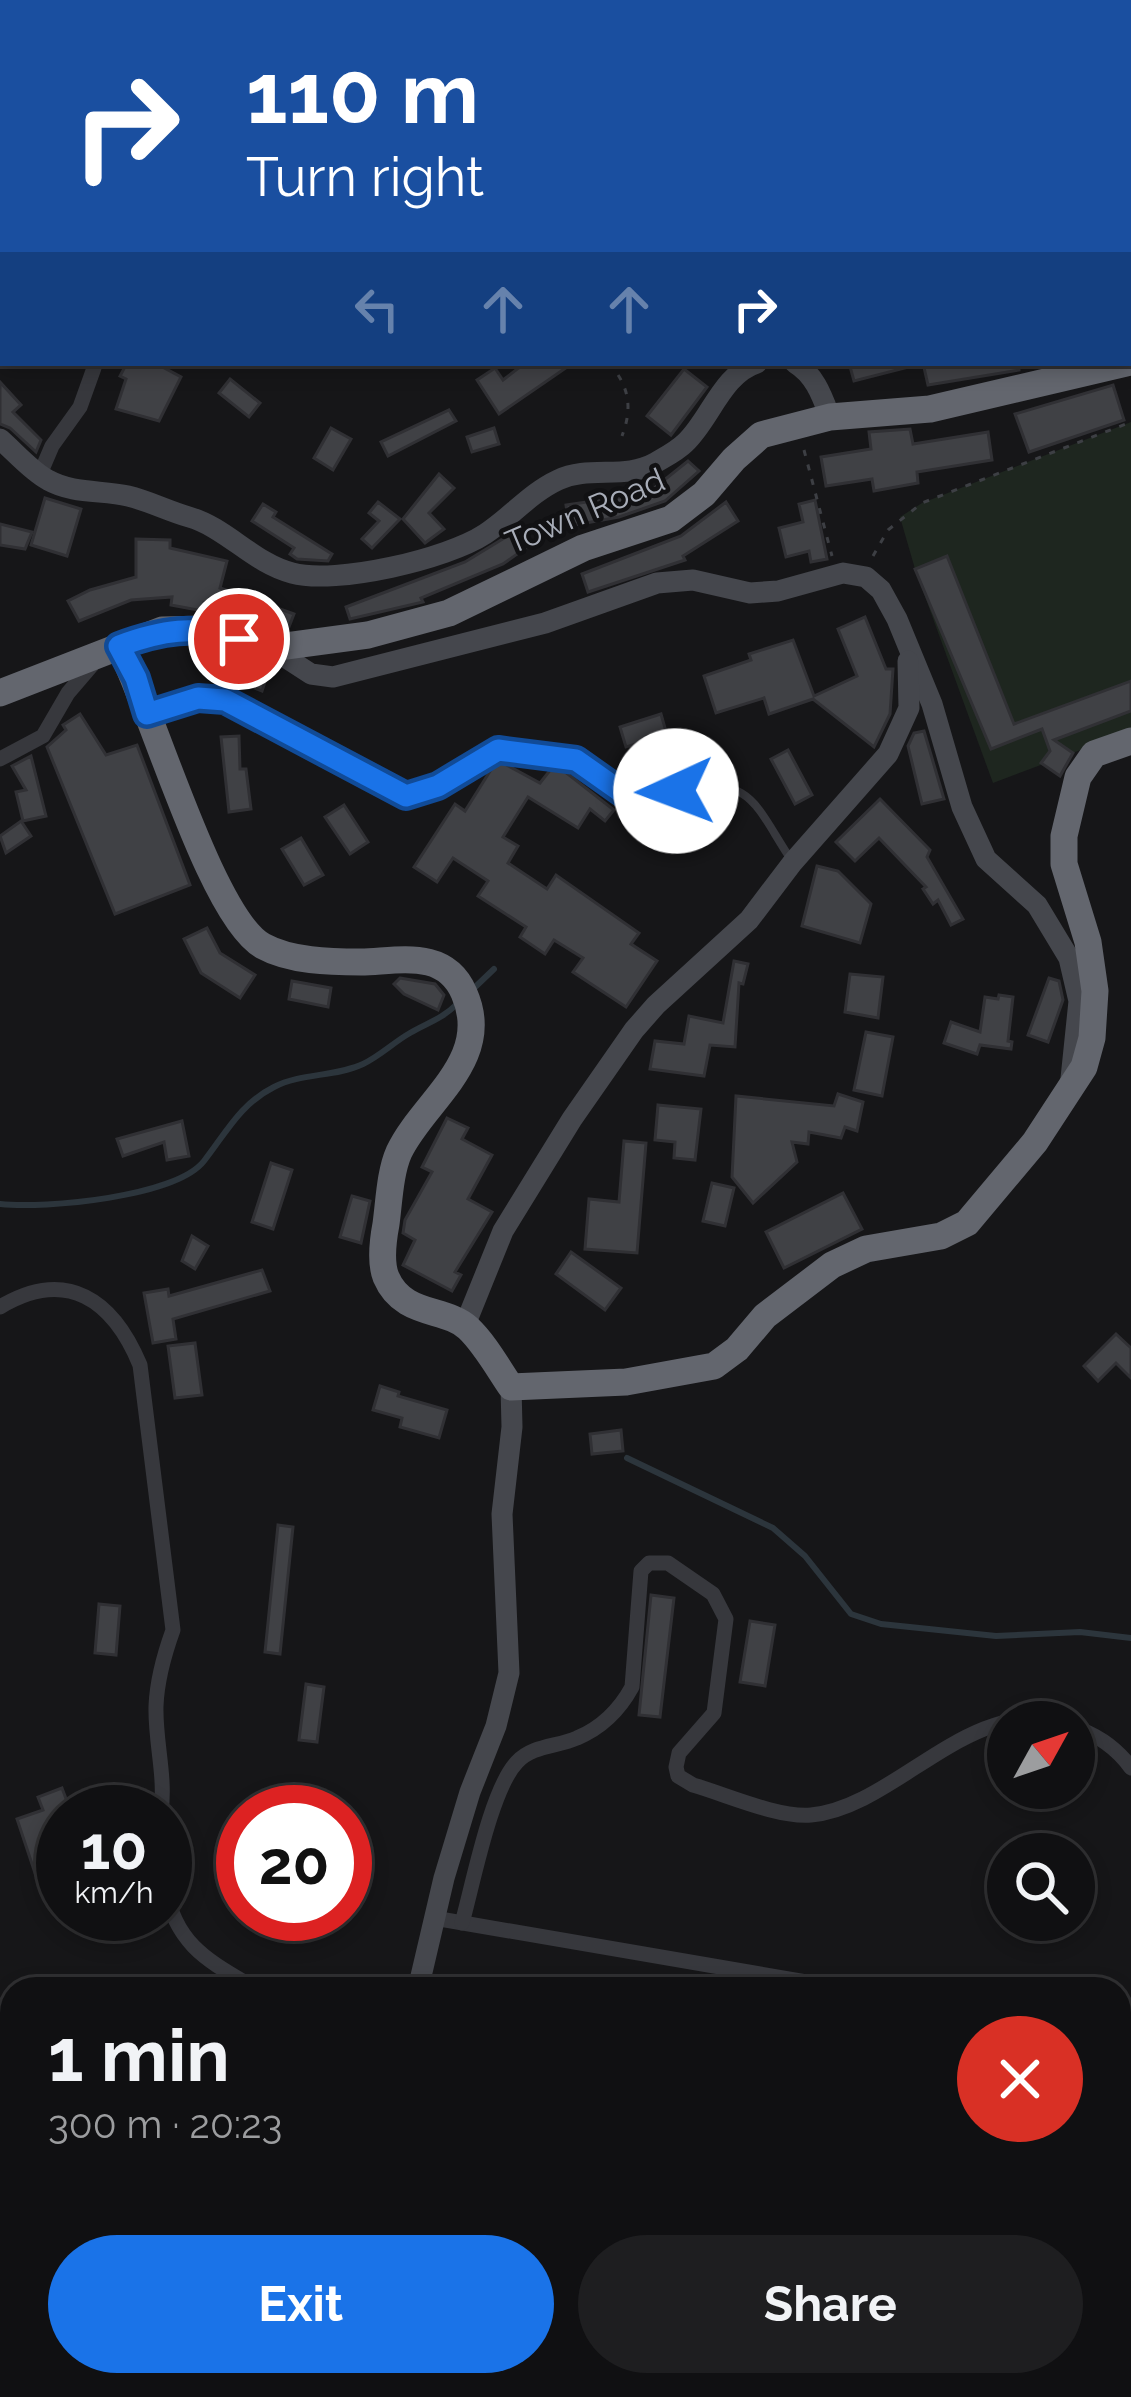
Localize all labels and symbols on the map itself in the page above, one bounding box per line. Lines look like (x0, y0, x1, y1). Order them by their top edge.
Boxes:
street label: Town Road (500, 460, 670, 562)
pin (188, 588, 290, 690)
position arrow (613, 728, 739, 854)
north arrow (987, 1701, 1095, 1809)
speed limit sign: 20 (216, 1785, 372, 1941)

